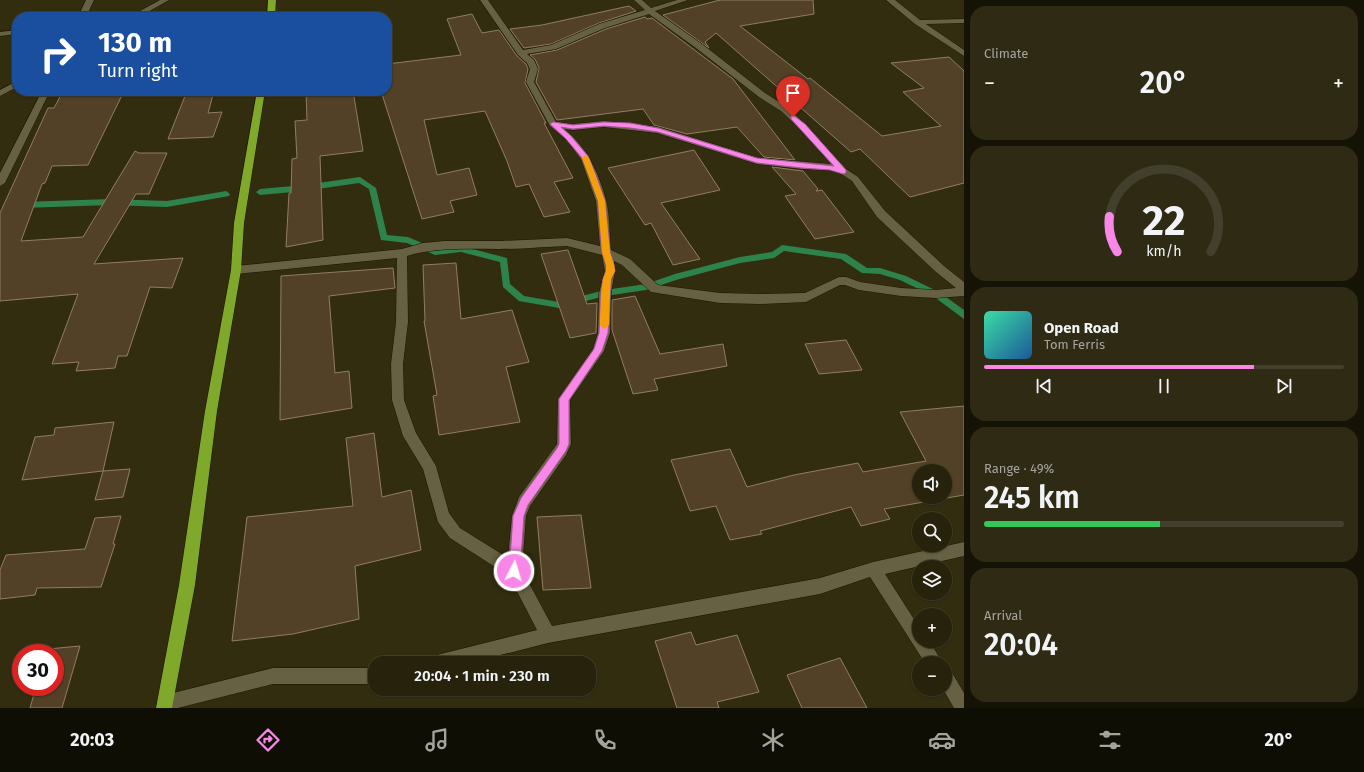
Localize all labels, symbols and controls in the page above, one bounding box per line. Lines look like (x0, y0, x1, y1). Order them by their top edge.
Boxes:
text: 130 m (98, 26, 172, 59)
icon: right (32, 28, 84, 80)
text: Climate (984, 46, 1028, 61)
text: Turn right (98, 60, 178, 82)
text: 20° (1140, 65, 1188, 101)
text: − (984, 70, 995, 97)
text: + (1333, 70, 1344, 97)
pin (776, 76, 810, 117)
icon: arrive (782, 82, 804, 104)
text: 22 (1142, 195, 1186, 245)
text: km/h (1146, 242, 1182, 259)
text: Open Road (1044, 319, 1119, 337)
text: Tom Ferris (1044, 337, 1105, 352)
icon: previous (1033, 375, 1055, 397)
icon: pause (1153, 375, 1175, 397)
icon: next (1273, 375, 1295, 397)
text: Range · 49% (984, 461, 1054, 476)
map controls (912, 464, 952, 696)
button: sound (912, 464, 952, 504)
text: 245 km (984, 480, 1080, 516)
button: search (912, 512, 952, 552)
position arrow (493, 550, 535, 592)
button: layers (912, 560, 952, 600)
button: + (912, 608, 952, 648)
text: Arrival (984, 608, 1022, 623)
text: 20:04 (984, 627, 1058, 663)
speed limit sign: 30 (12, 644, 64, 696)
button: − (912, 656, 952, 696)
text: 20:04 · 1 min · 230 m (414, 667, 550, 685)
icon: directions (254, 726, 282, 754)
icon: music (423, 726, 451, 754)
icon: phone (591, 726, 619, 754)
icon: climate (759, 726, 787, 754)
icon: car (928, 726, 956, 754)
icon: filters (1096, 726, 1124, 754)
text: 20:03 (70, 729, 114, 751)
text: 20° (1265, 729, 1294, 751)

